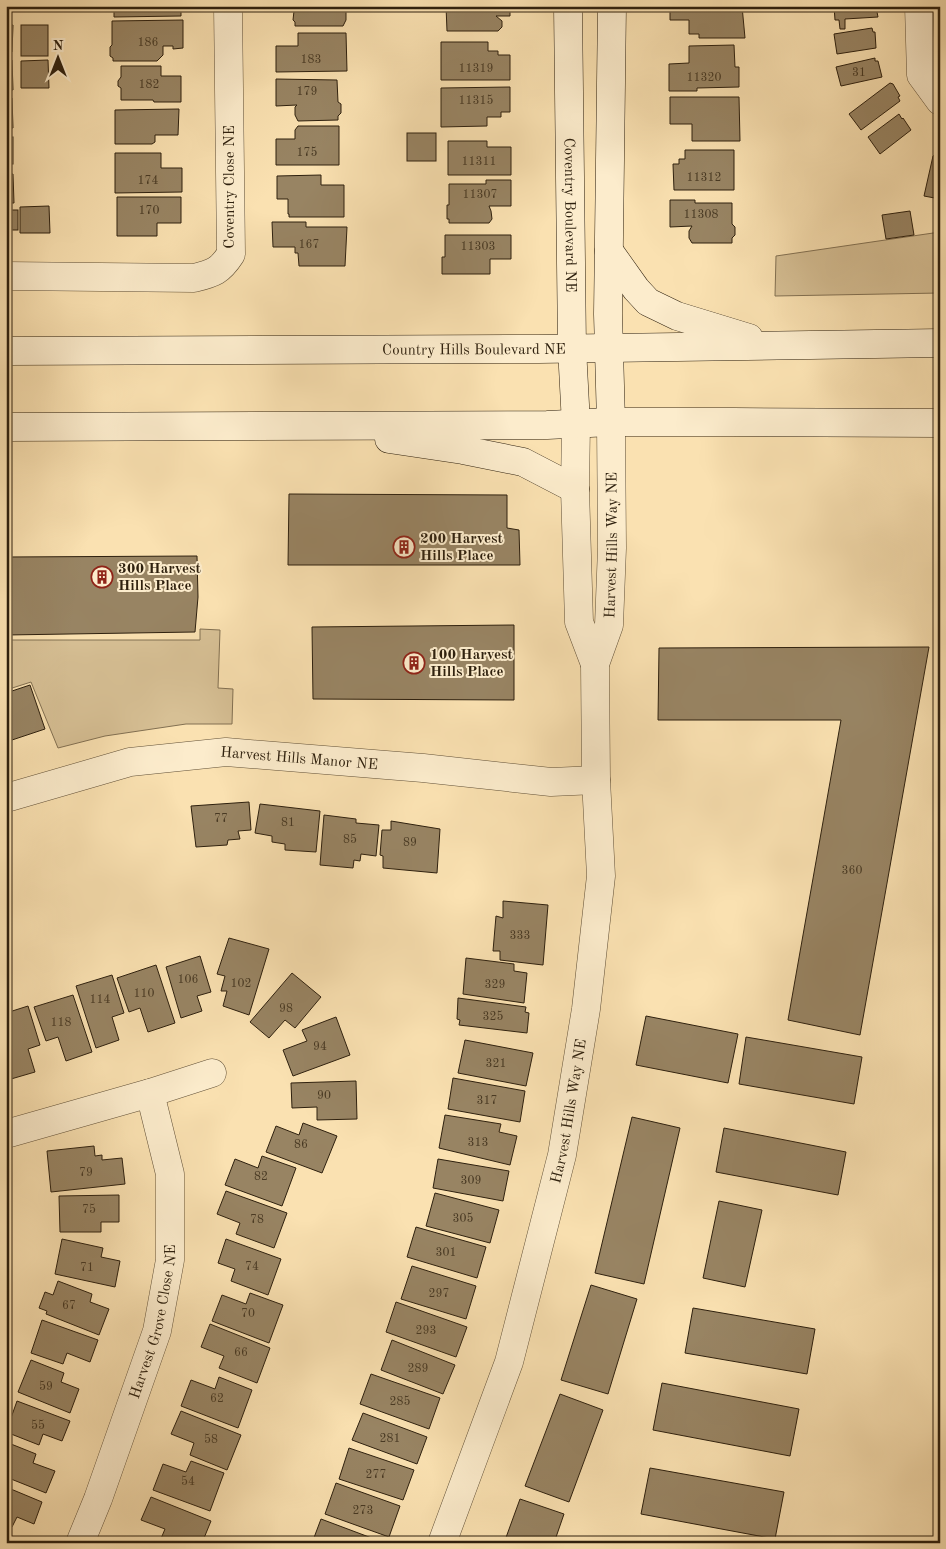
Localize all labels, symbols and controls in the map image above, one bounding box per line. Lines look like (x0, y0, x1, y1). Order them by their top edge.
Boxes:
north arrow (32, 32, 82, 82)
house number: 186 (138, 37, 158, 49)
text: N (53, 39, 64, 53)
house number: 183 (301, 54, 321, 66)
house number: 11319 (459, 63, 493, 75)
house number: 31 (852, 67, 866, 79)
house number: 11320 (687, 72, 721, 84)
house number: 182 (139, 79, 159, 91)
house number: 179 (297, 86, 317, 98)
house number: 11315 (459, 94, 493, 107)
street label: Coventry Close NE (223, 125, 238, 249)
street label: Coventry Boulevard NE (561, 138, 577, 292)
house number: 175 (297, 146, 317, 159)
house number: 11311 (462, 156, 496, 168)
house number: 11312 (687, 172, 721, 184)
house number: 174 (138, 175, 158, 187)
house number: 11307 (463, 189, 497, 201)
house number: 170 (139, 205, 159, 217)
house number: 11308 (684, 209, 718, 221)
house number: 167 (299, 239, 319, 251)
house number: 11303 (461, 241, 495, 253)
street label: Country Hills Boulevard NE (382, 343, 566, 359)
street label: Harvest Hills Way NE (603, 472, 621, 619)
place label: 200 Harvest Hills Place (420, 532, 503, 564)
building icon: 200 Harvest Hills Place (392, 535, 416, 559)
place label: 300 Harvest Hills Place (118, 562, 201, 594)
building icon: 300 Harvest Hills Place (90, 565, 114, 589)
place label: 100 Harvest Hills Place (430, 648, 513, 680)
building icon: 100 Harvest Hills Place (402, 651, 426, 675)
street label: Harvest Hills Manor NE (220, 746, 378, 773)
house number: 77 (214, 813, 228, 825)
house number: 81 (281, 817, 295, 829)
house number: 85 (343, 833, 357, 846)
house number: 89 (403, 837, 417, 849)
house number: 360 (842, 865, 862, 877)
house number: 333 (510, 930, 530, 942)
house number: 106 (178, 974, 198, 986)
house number: 102 (231, 978, 251, 990)
house number: 329 (485, 979, 505, 991)
house number: 110 (134, 988, 154, 1000)
house number: 114 (90, 994, 110, 1006)
house number: 98 (279, 1003, 293, 1015)
house number: 325 (483, 1010, 503, 1023)
house number: 118 (51, 1017, 71, 1029)
street label: Harvest Hills Way NE (549, 1038, 590, 1185)
house number: 94 (313, 1041, 327, 1053)
house number: 321 (486, 1058, 506, 1070)
house number: 90 (317, 1090, 331, 1102)
house number: 317 (477, 1095, 497, 1107)
house number: 313 (468, 1137, 488, 1149)
house number: 86 (294, 1139, 308, 1151)
house number: 79 (79, 1167, 93, 1179)
house number: 82 (254, 1171, 268, 1183)
house number: 309 (461, 1175, 481, 1187)
house number: 75 (82, 1203, 96, 1216)
house number: 305 (453, 1212, 473, 1225)
house number: 78 (250, 1214, 264, 1226)
street label: Harvest Grove Close NE (128, 1244, 180, 1401)
house number: 301 (436, 1247, 456, 1259)
house number: 74 (245, 1261, 259, 1273)
house number: 71 (80, 1262, 94, 1274)
house number: 297 (429, 1288, 449, 1300)
house number: 67 (62, 1300, 76, 1312)
house number: 70 (241, 1308, 255, 1320)
house number: 293 (416, 1325, 436, 1337)
house number: 66 (234, 1347, 248, 1359)
house number: 289 (408, 1363, 428, 1375)
house number: 59 (39, 1380, 53, 1393)
house number: 62 (210, 1393, 224, 1405)
house number: 285 (390, 1395, 410, 1408)
house number: 55 (31, 1419, 45, 1432)
house number: 58 (204, 1433, 218, 1446)
house number: 281 (380, 1433, 400, 1445)
house number: 277 (366, 1469, 386, 1481)
house number: 54 (181, 1475, 195, 1488)
house number: 273 (353, 1505, 373, 1517)

